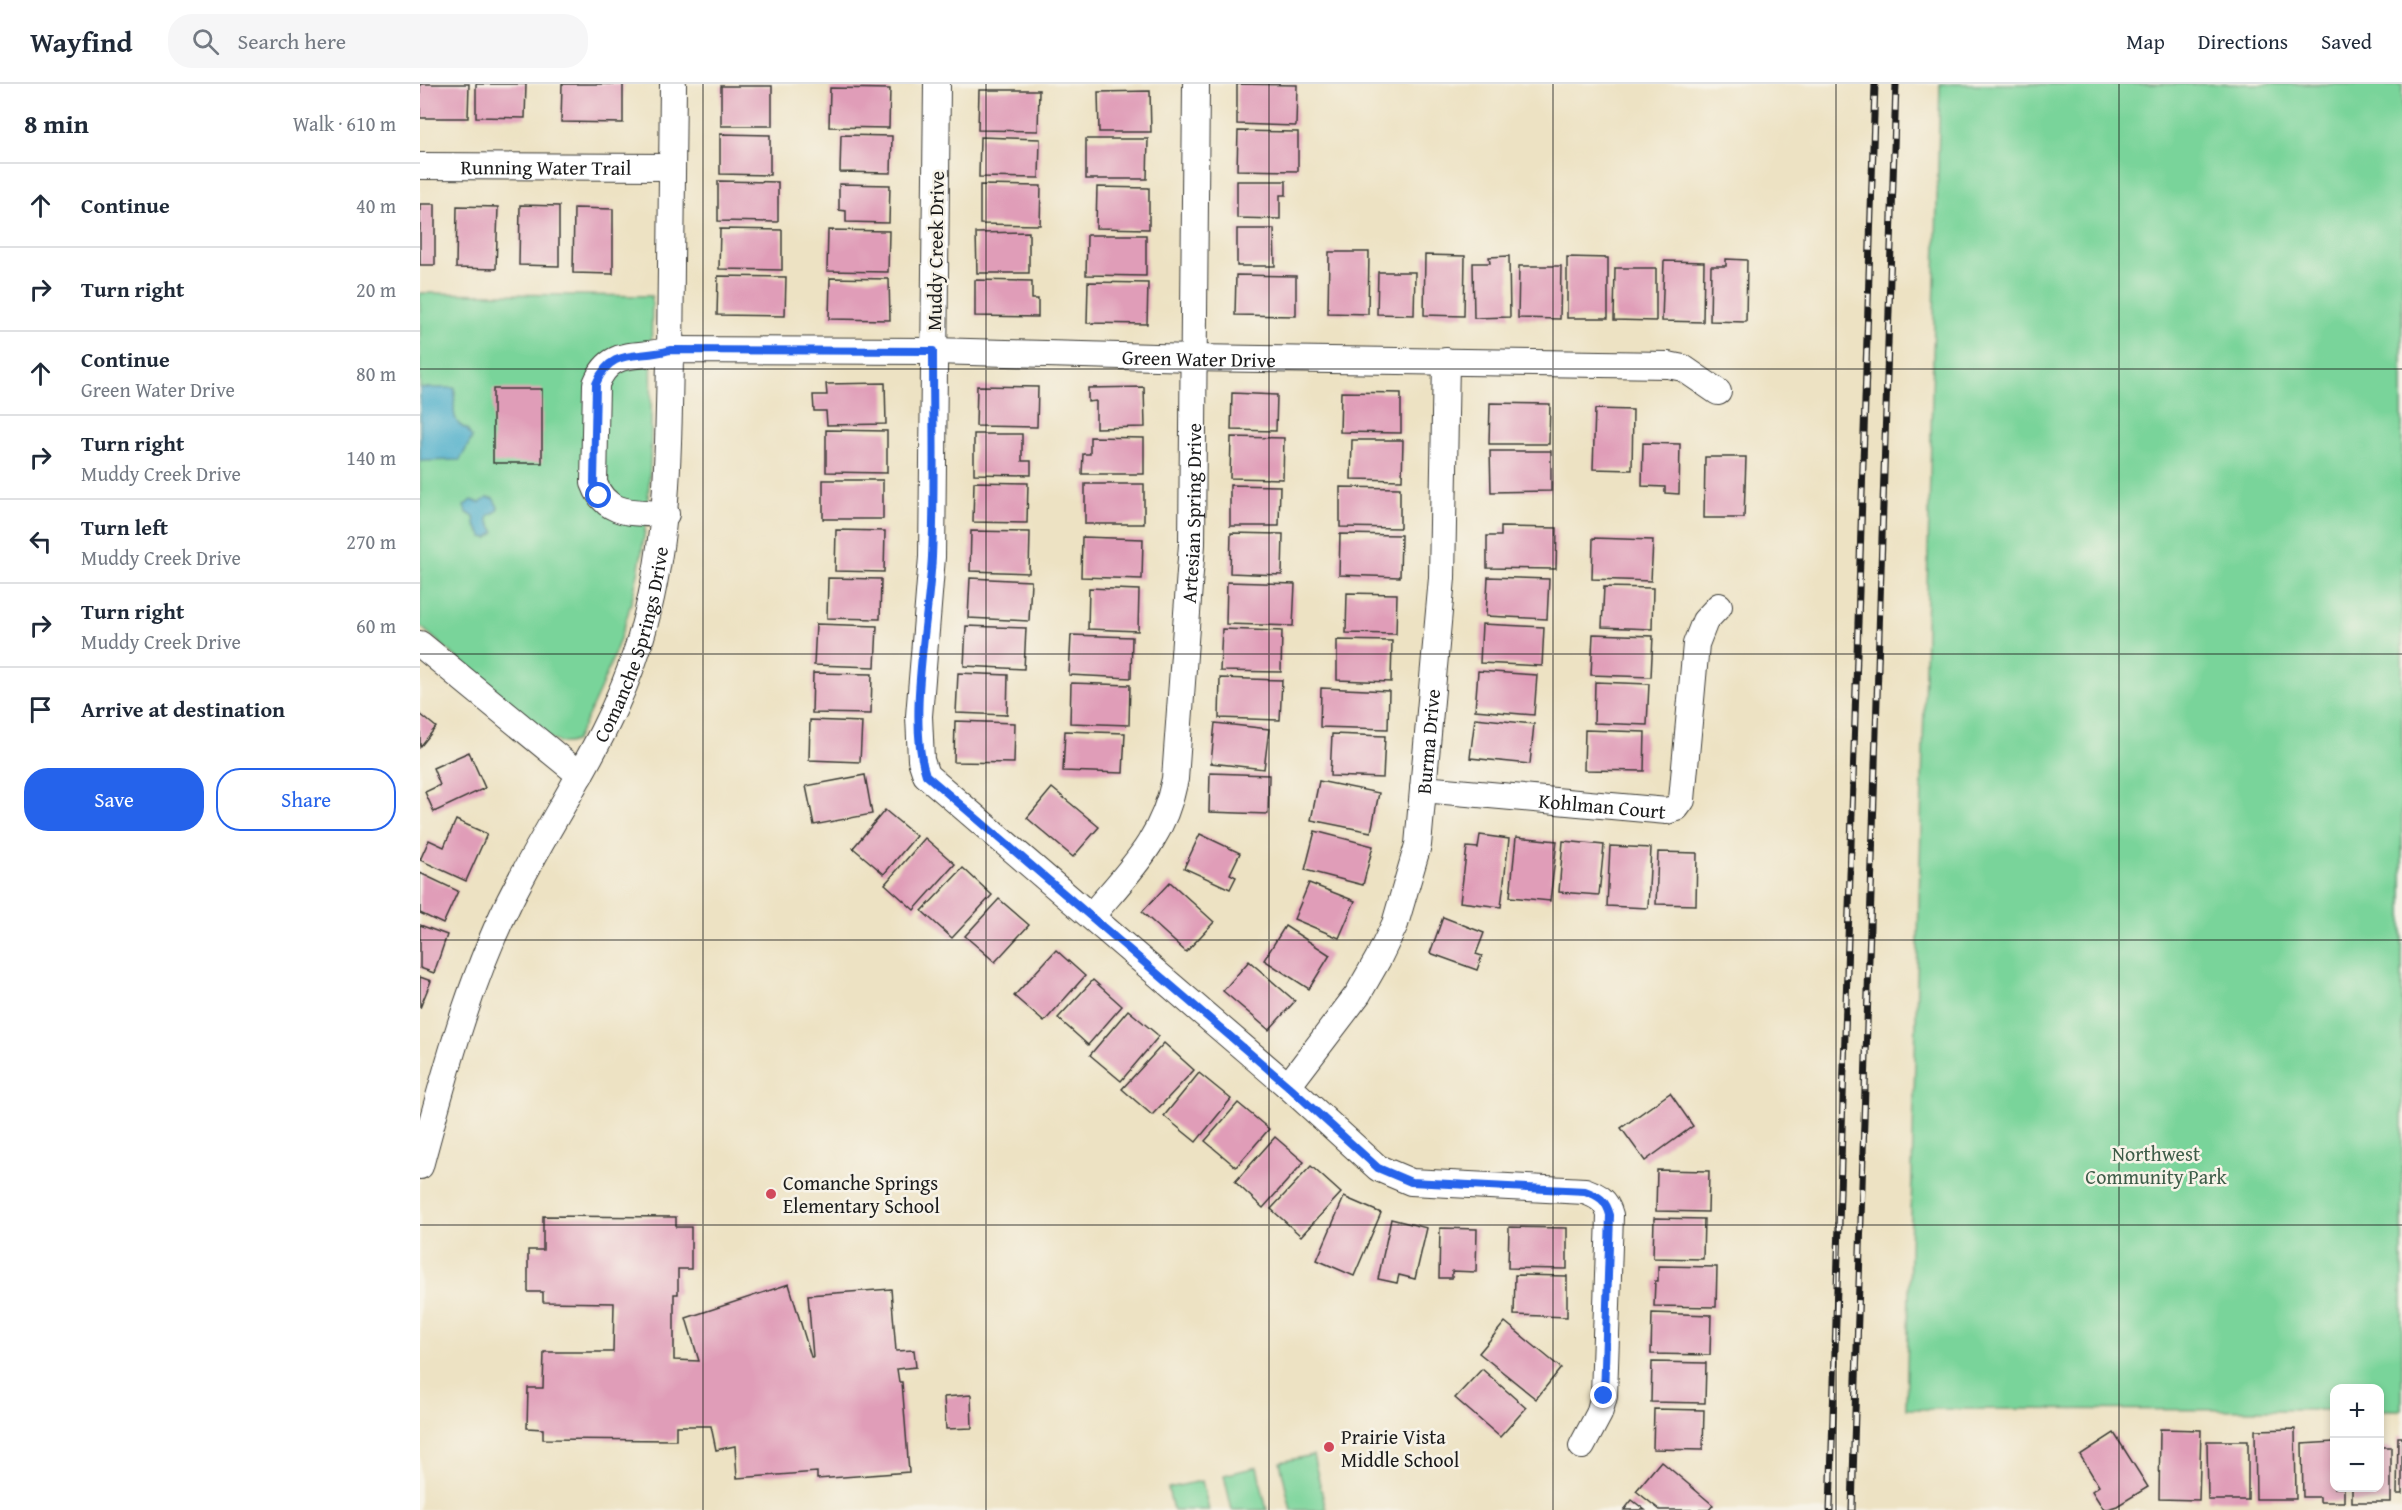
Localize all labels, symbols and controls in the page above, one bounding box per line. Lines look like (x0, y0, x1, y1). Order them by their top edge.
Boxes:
search box (168, 14, 588, 68)
text: Wayfind (30, 21, 132, 62)
icon: search (189, 25, 222, 58)
text: Search here (237, 25, 346, 57)
text: Map (2126, 26, 2165, 57)
text: Directions (2198, 26, 2288, 57)
text: Saved (2321, 26, 2372, 57)
text: 8 min (24, 104, 89, 143)
text: Walk · 610 m (293, 109, 396, 138)
street label: Running Water Trail (461, 152, 632, 181)
street label: Muddy Creek Drive (919, 171, 951, 331)
icon: ahead (24, 189, 57, 222)
text: Continue (81, 189, 170, 221)
text: 40 m (356, 191, 396, 220)
icon: right (24, 273, 57, 306)
text: Turn right (81, 273, 184, 305)
text: 20 m (356, 275, 396, 304)
street label: Green Water Drive (1121, 342, 1276, 374)
text: Continue (81, 343, 170, 375)
icon: ahead (24, 357, 57, 390)
text: 80 m (356, 359, 396, 388)
text: Green Water Drive (81, 375, 235, 404)
street label: Artesian Spring Drive (1173, 423, 1208, 604)
text: Turn right (81, 427, 184, 459)
icon: right (24, 441, 57, 474)
text: 140 m (346, 443, 396, 472)
text: Muddy Creek Drive (81, 459, 241, 488)
route start (585, 482, 611, 508)
text: Turn left (81, 511, 168, 543)
icon: left (24, 525, 57, 558)
text: 270 m (346, 527, 396, 556)
text: Muddy Creek Drive (81, 543, 241, 572)
street label: Comanche Springs Drive (586, 544, 675, 747)
text: Turn right (81, 595, 184, 627)
icon: right (24, 609, 57, 642)
text: 60 m (356, 611, 396, 640)
text: Muddy Creek Drive (81, 627, 241, 656)
street label: Burma Drive (1408, 688, 1446, 795)
icon: arrive (24, 693, 57, 726)
text: Arrive at destination (81, 693, 285, 725)
button: Save (24, 768, 204, 831)
button: Share (216, 768, 396, 831)
street label: Kohlman Court (1537, 785, 1667, 825)
park label: Northwest Community Park (2085, 1139, 2228, 1191)
place label: Comanche Springs Elementary School (783, 1168, 940, 1220)
marker: Comanche Springs Elementary School (764, 1187, 778, 1201)
route end (1590, 1382, 1616, 1408)
map controls (2330, 1384, 2384, 1492)
button: + (2330, 1384, 2384, 1438)
place label: Prairie Vista Middle School (1341, 1422, 1460, 1474)
button: − (2330, 1438, 2384, 1492)
marker: Prairie Vista Middle School (1322, 1440, 1336, 1454)

